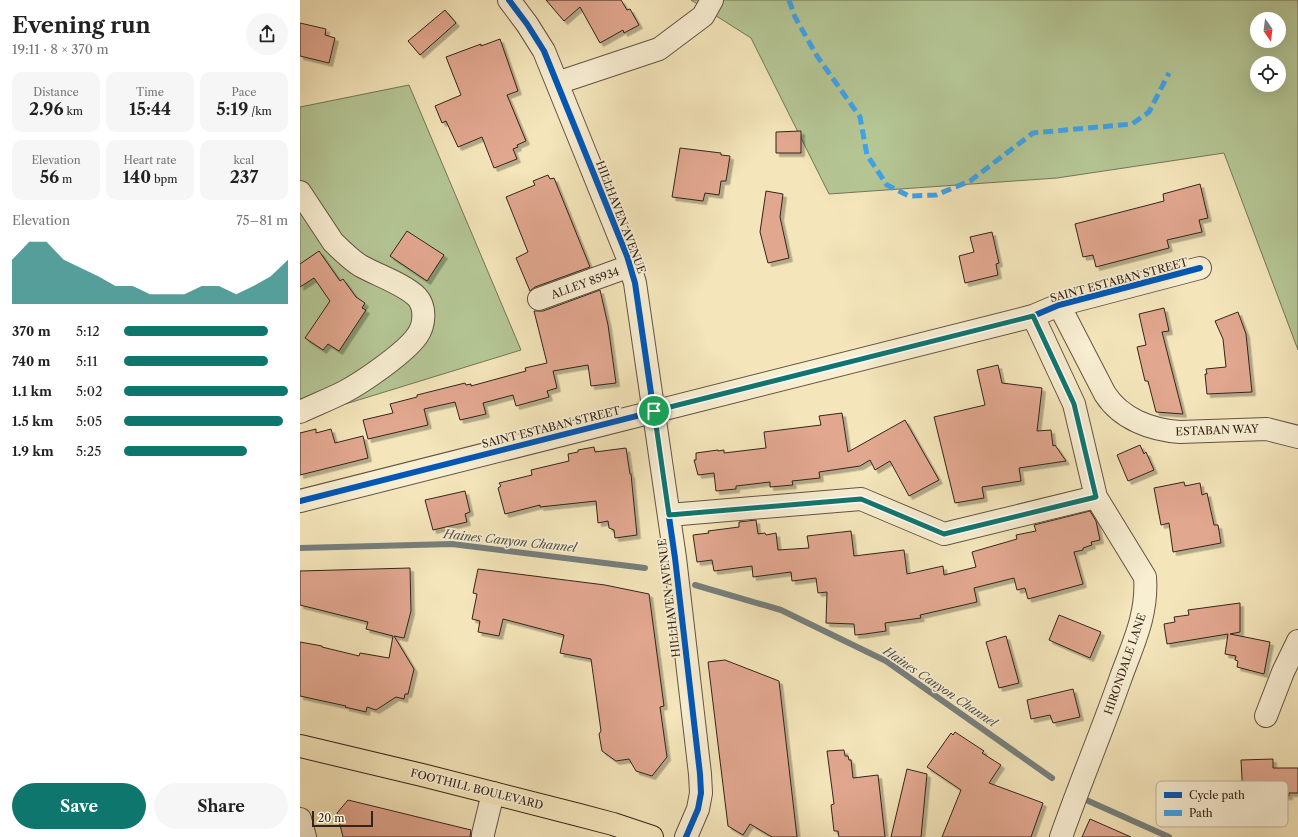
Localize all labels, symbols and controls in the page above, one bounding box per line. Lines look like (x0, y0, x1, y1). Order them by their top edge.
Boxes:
text: Evening run (12, 12, 151, 39)
north arrow (1250, 12, 1286, 48)
map controls (1250, 12, 1286, 92)
button: share (246, 13, 288, 55)
text: 19:11 · 8 × 370 m (12, 41, 109, 57)
button: locate (1250, 56, 1286, 92)
text: Distance (33, 85, 79, 99)
text: Time (136, 85, 164, 99)
text: Pace (232, 85, 256, 99)
text: 2.96 (29, 99, 64, 119)
text: 15:44 (129, 99, 171, 119)
text: 5:19 (216, 99, 248, 119)
text: km (64, 104, 83, 118)
text: /km (248, 104, 272, 118)
text: Elevation (31, 153, 81, 167)
text: Heart rate (123, 153, 177, 167)
text: kcal (234, 153, 254, 167)
street label: HILLHAVEN AVENUE (593, 159, 649, 276)
text: 56 (40, 167, 59, 187)
text: 140 (122, 167, 151, 187)
text: 237 (230, 167, 258, 187)
text: m (59, 172, 72, 186)
text: bpm (151, 172, 178, 186)
text: Elevation (12, 212, 70, 228)
text: 75–81 m (236, 212, 288, 228)
street label: SAINT ESTABAN STREET (1048, 255, 1190, 305)
street label: ALLEY 85934 (548, 264, 621, 302)
text: 370 m (12, 323, 51, 339)
text: 5:12 (76, 323, 100, 339)
text: 740 m (12, 353, 51, 369)
text: 5:11 (76, 353, 98, 369)
text: 1.1 km (12, 383, 52, 399)
text: 5:02 (76, 383, 102, 399)
pin (637, 394, 671, 428)
icon: arrive (643, 400, 665, 422)
street label: SAINT ESTABAN STREET (480, 403, 622, 451)
text: 1.5 km (12, 413, 53, 429)
text: 5:05 (76, 413, 102, 429)
street label: ESTABAN WAY (1175, 422, 1259, 438)
text: 1.9 km (12, 443, 54, 459)
text: 5:25 (76, 443, 101, 459)
water label: Haines Canyon Channel (442, 526, 579, 555)
street label: HILLHAVEN AVENUE (655, 537, 683, 658)
street label: HIRONDALE LANE (1101, 611, 1149, 716)
water label: Haines Canyon Channel (880, 642, 1001, 731)
street label: FOOTHILL BOULEVARD (409, 766, 545, 812)
legend (1156, 781, 1288, 827)
button: Save (12, 783, 146, 829)
button: Share (154, 783, 288, 829)
text: Cycle path (1189, 788, 1245, 802)
text: Path (1189, 806, 1213, 820)
scale bar (312, 809, 373, 828)
text: 20 m (318, 811, 344, 825)

